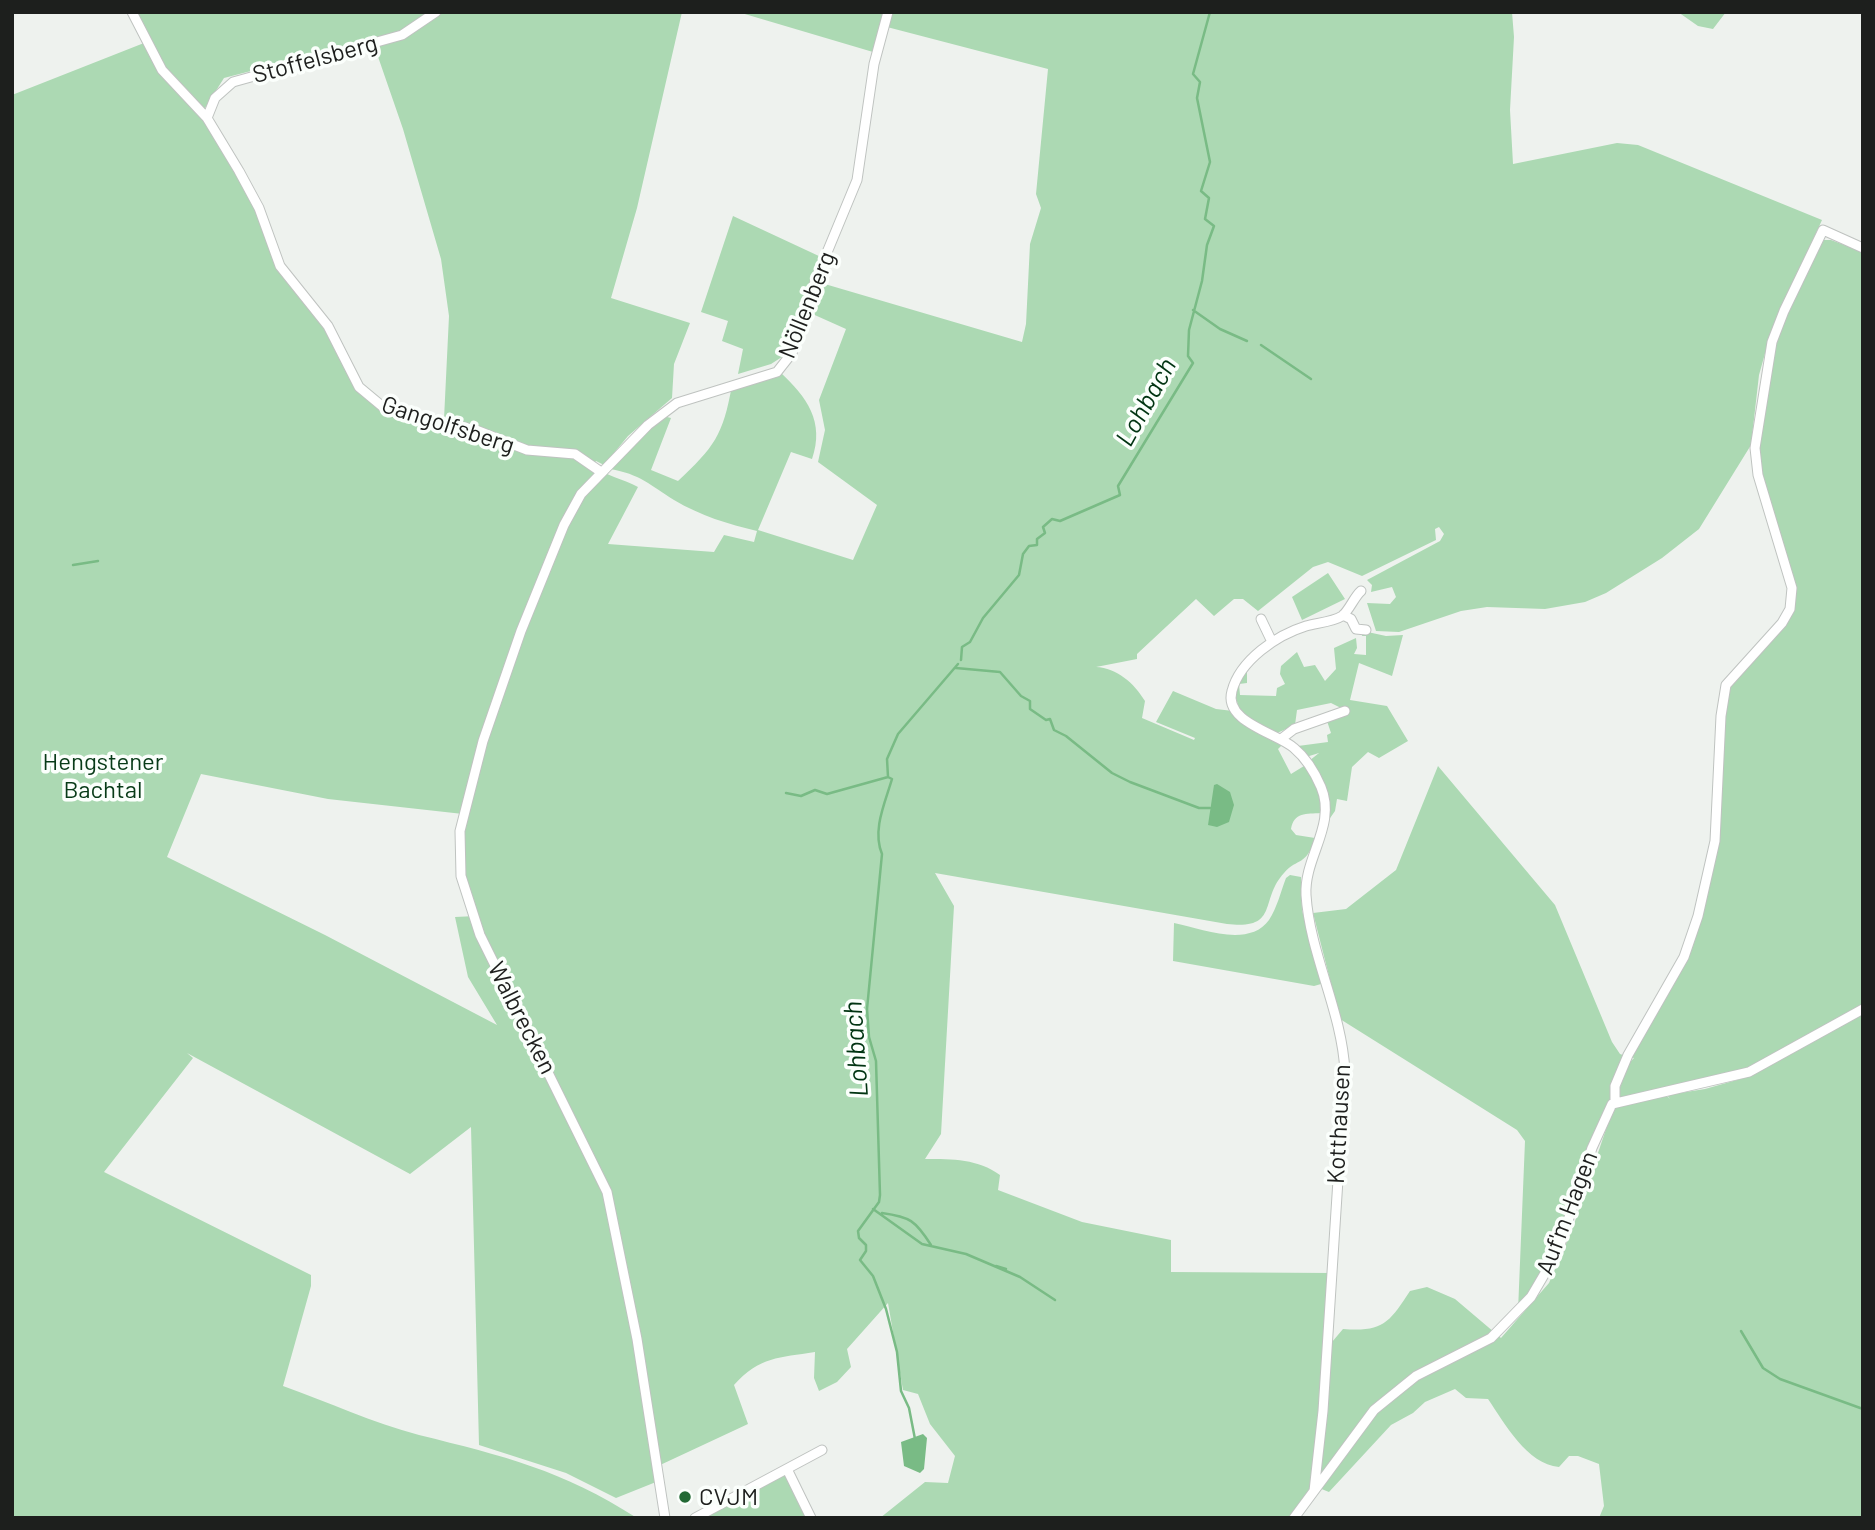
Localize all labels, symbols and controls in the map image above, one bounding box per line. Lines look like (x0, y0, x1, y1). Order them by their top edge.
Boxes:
street label: Stoffelsberg (249, 29, 381, 89)
street label: Nöllenberg (773, 247, 841, 363)
water label: Lohbach (1109, 353, 1183, 451)
street label: Gangolfsberg (378, 390, 518, 460)
park label: Hengstener Bachtal (42, 748, 164, 804)
street label: Walbrecken (481, 957, 563, 1079)
water label: Lohbach (837, 1000, 875, 1098)
street label: Kotthausen (1321, 1063, 1357, 1185)
street label: Auf'm Hagen (1530, 1147, 1604, 1279)
place label: CVJM (699, 1483, 758, 1511)
marker: CVJM (677, 1489, 693, 1505)

